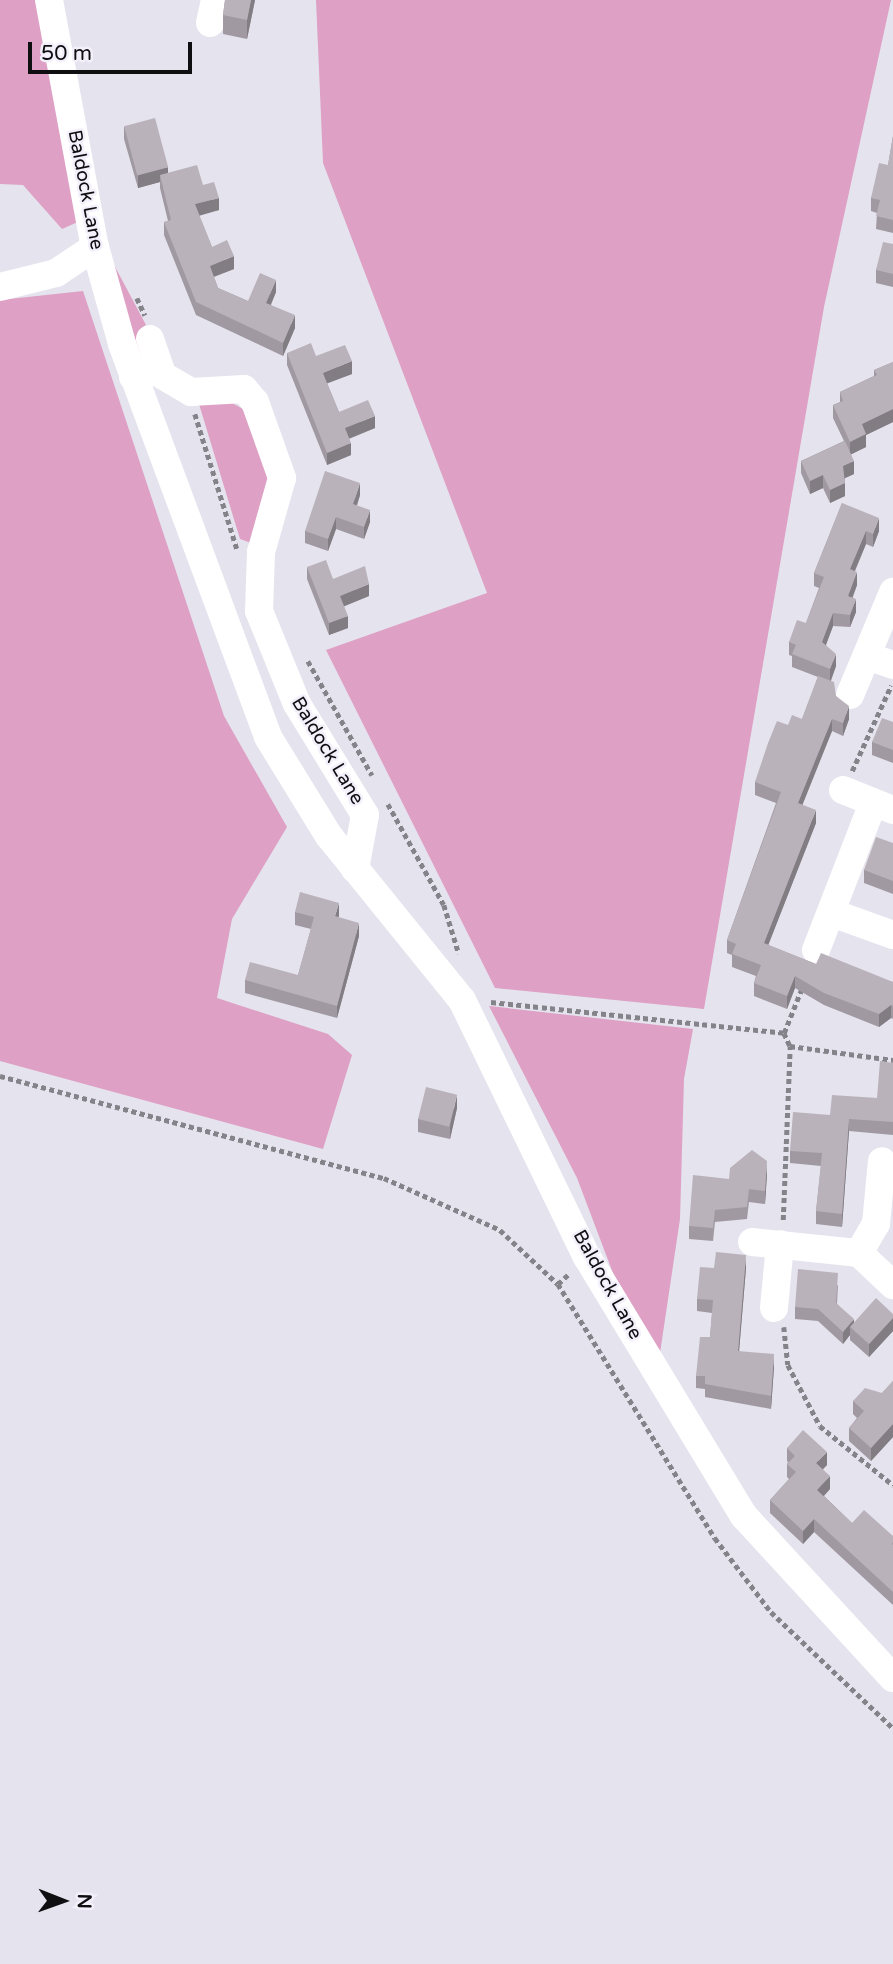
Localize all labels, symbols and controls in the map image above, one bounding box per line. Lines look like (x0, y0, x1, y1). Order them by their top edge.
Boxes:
scale bar (32, 28, 196, 72)
text: 50 m (41, 41, 92, 66)
street label: Baldock Lane (62, 128, 108, 252)
street label: Baldock Lane (286, 693, 368, 809)
street label: Baldock Lane (568, 1226, 646, 1344)
north arrow (28, 1866, 98, 1936)
text: N (73, 1894, 95, 1909)

